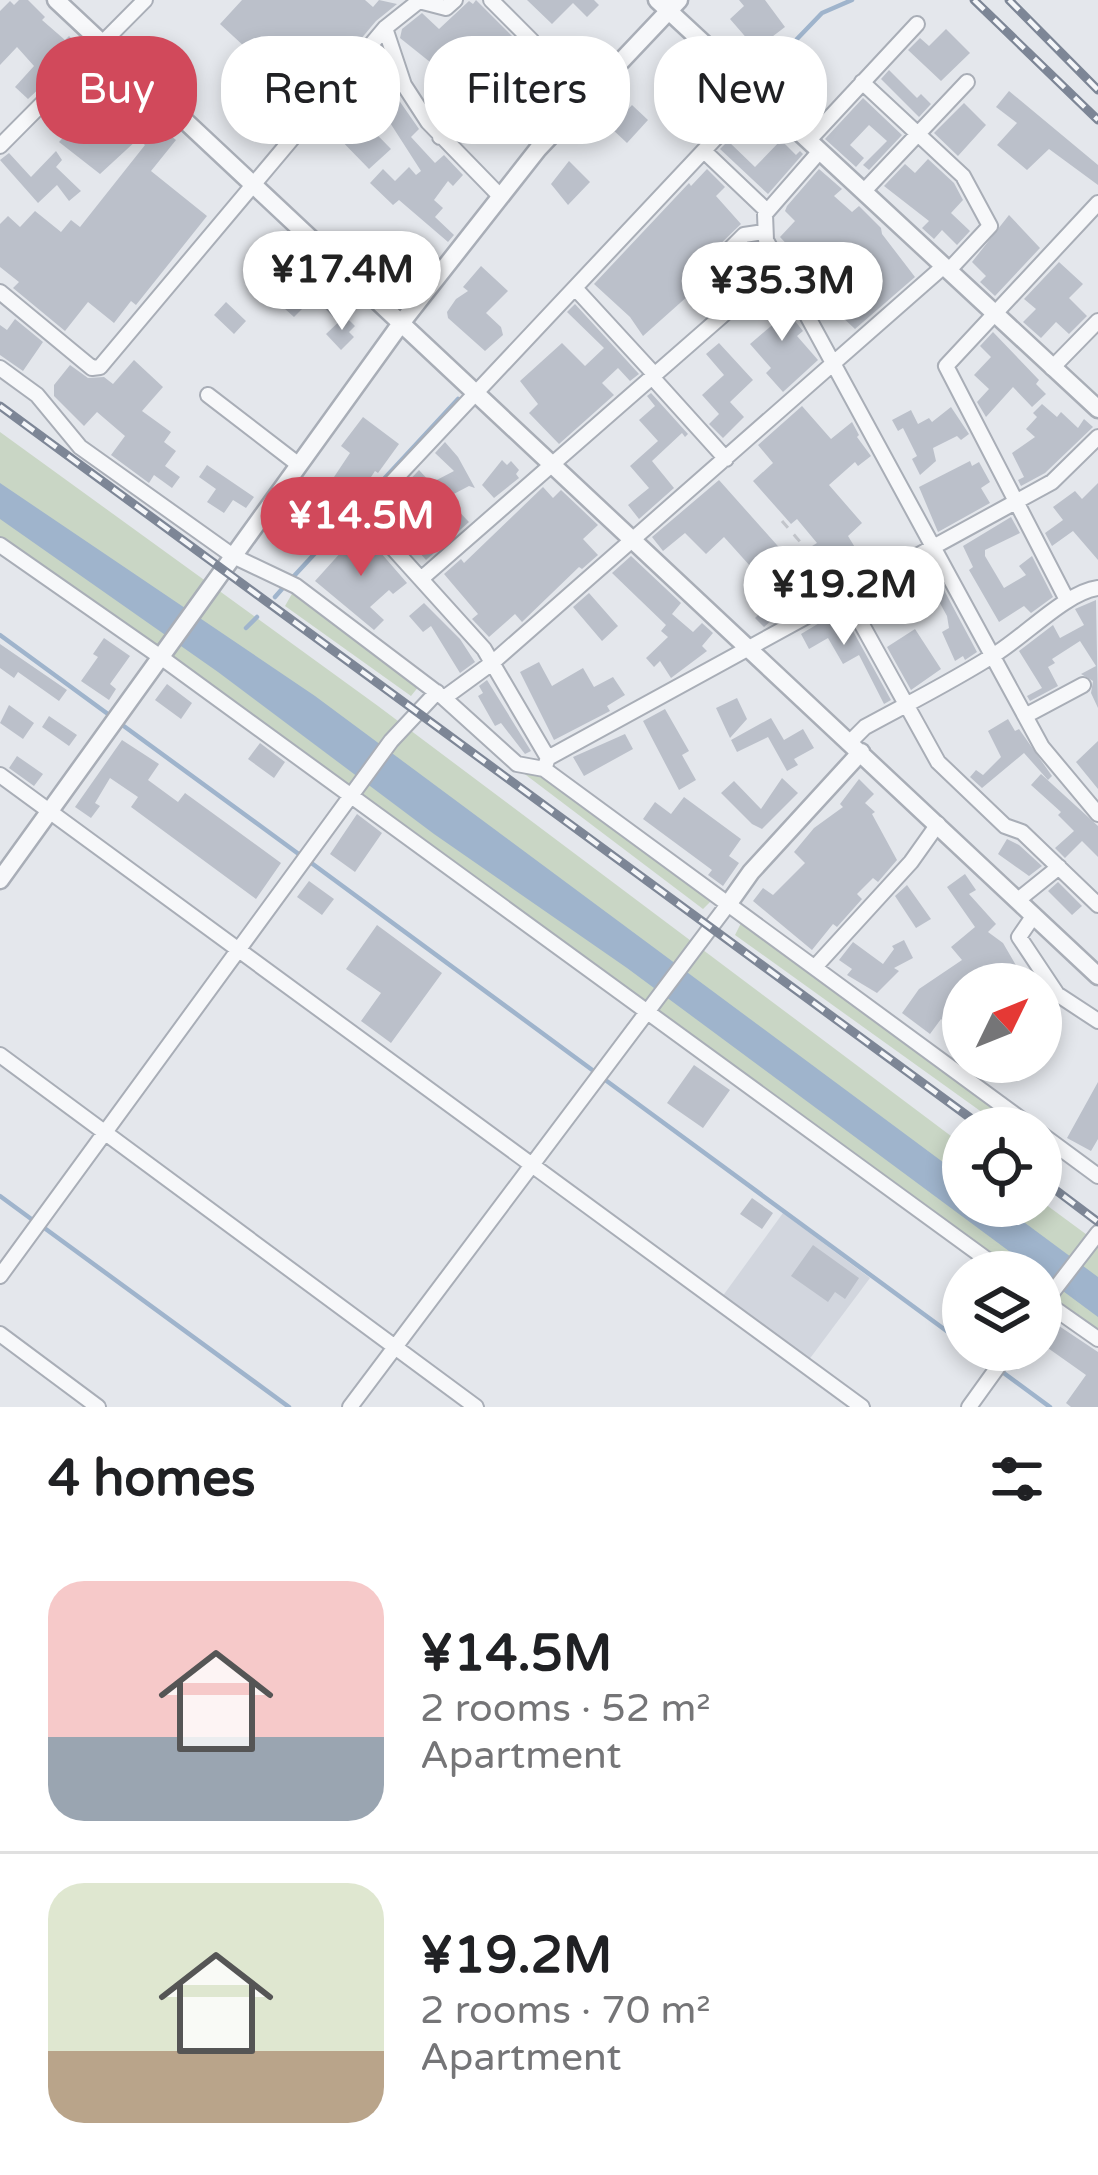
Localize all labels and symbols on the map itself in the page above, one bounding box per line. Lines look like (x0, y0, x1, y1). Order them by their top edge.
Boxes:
pin: ¥17.4M (244, 231, 440, 333)
pin: ¥35.3M (684, 242, 880, 344)
pin: ¥14.5M (263, 477, 459, 579)
pin: ¥19.2M (746, 546, 942, 648)
north arrow (942, 963, 1062, 1083)

